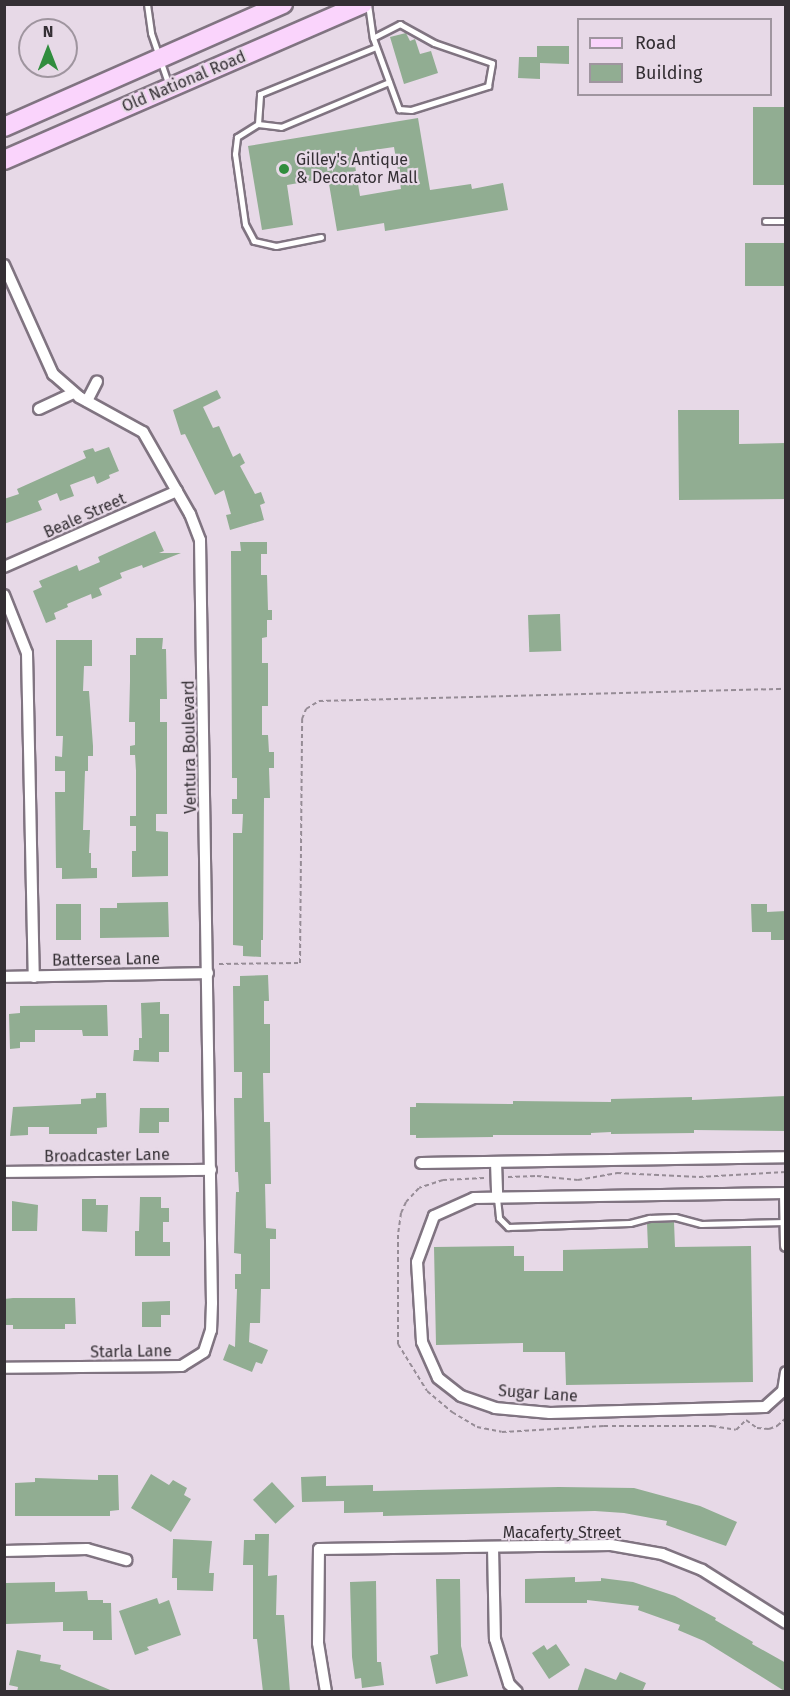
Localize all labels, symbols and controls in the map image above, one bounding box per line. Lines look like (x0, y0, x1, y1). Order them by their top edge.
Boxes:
north arrow (18, 18, 78, 78)
legend (577, 18, 772, 96)
text: N (43, 22, 53, 41)
text: Road (635, 32, 677, 54)
street label: Old National Road (119, 47, 249, 117)
text: Building (635, 62, 702, 84)
place label: Gilley's Antique & Decorator Mall (296, 150, 418, 188)
marker: Gilley's Antique & Decorator Mall (277, 162, 291, 176)
street label: Beale Street (41, 489, 129, 543)
street label: Ventura Boulevard (179, 680, 201, 814)
street label: Battersea Lane (52, 949, 160, 971)
street label: Broadcaster Lane (44, 1145, 170, 1167)
street label: Starla Lane (90, 1342, 172, 1362)
street label: Sugar Lane (498, 1382, 578, 1406)
street label: Macaferty Street (503, 1523, 621, 1543)

